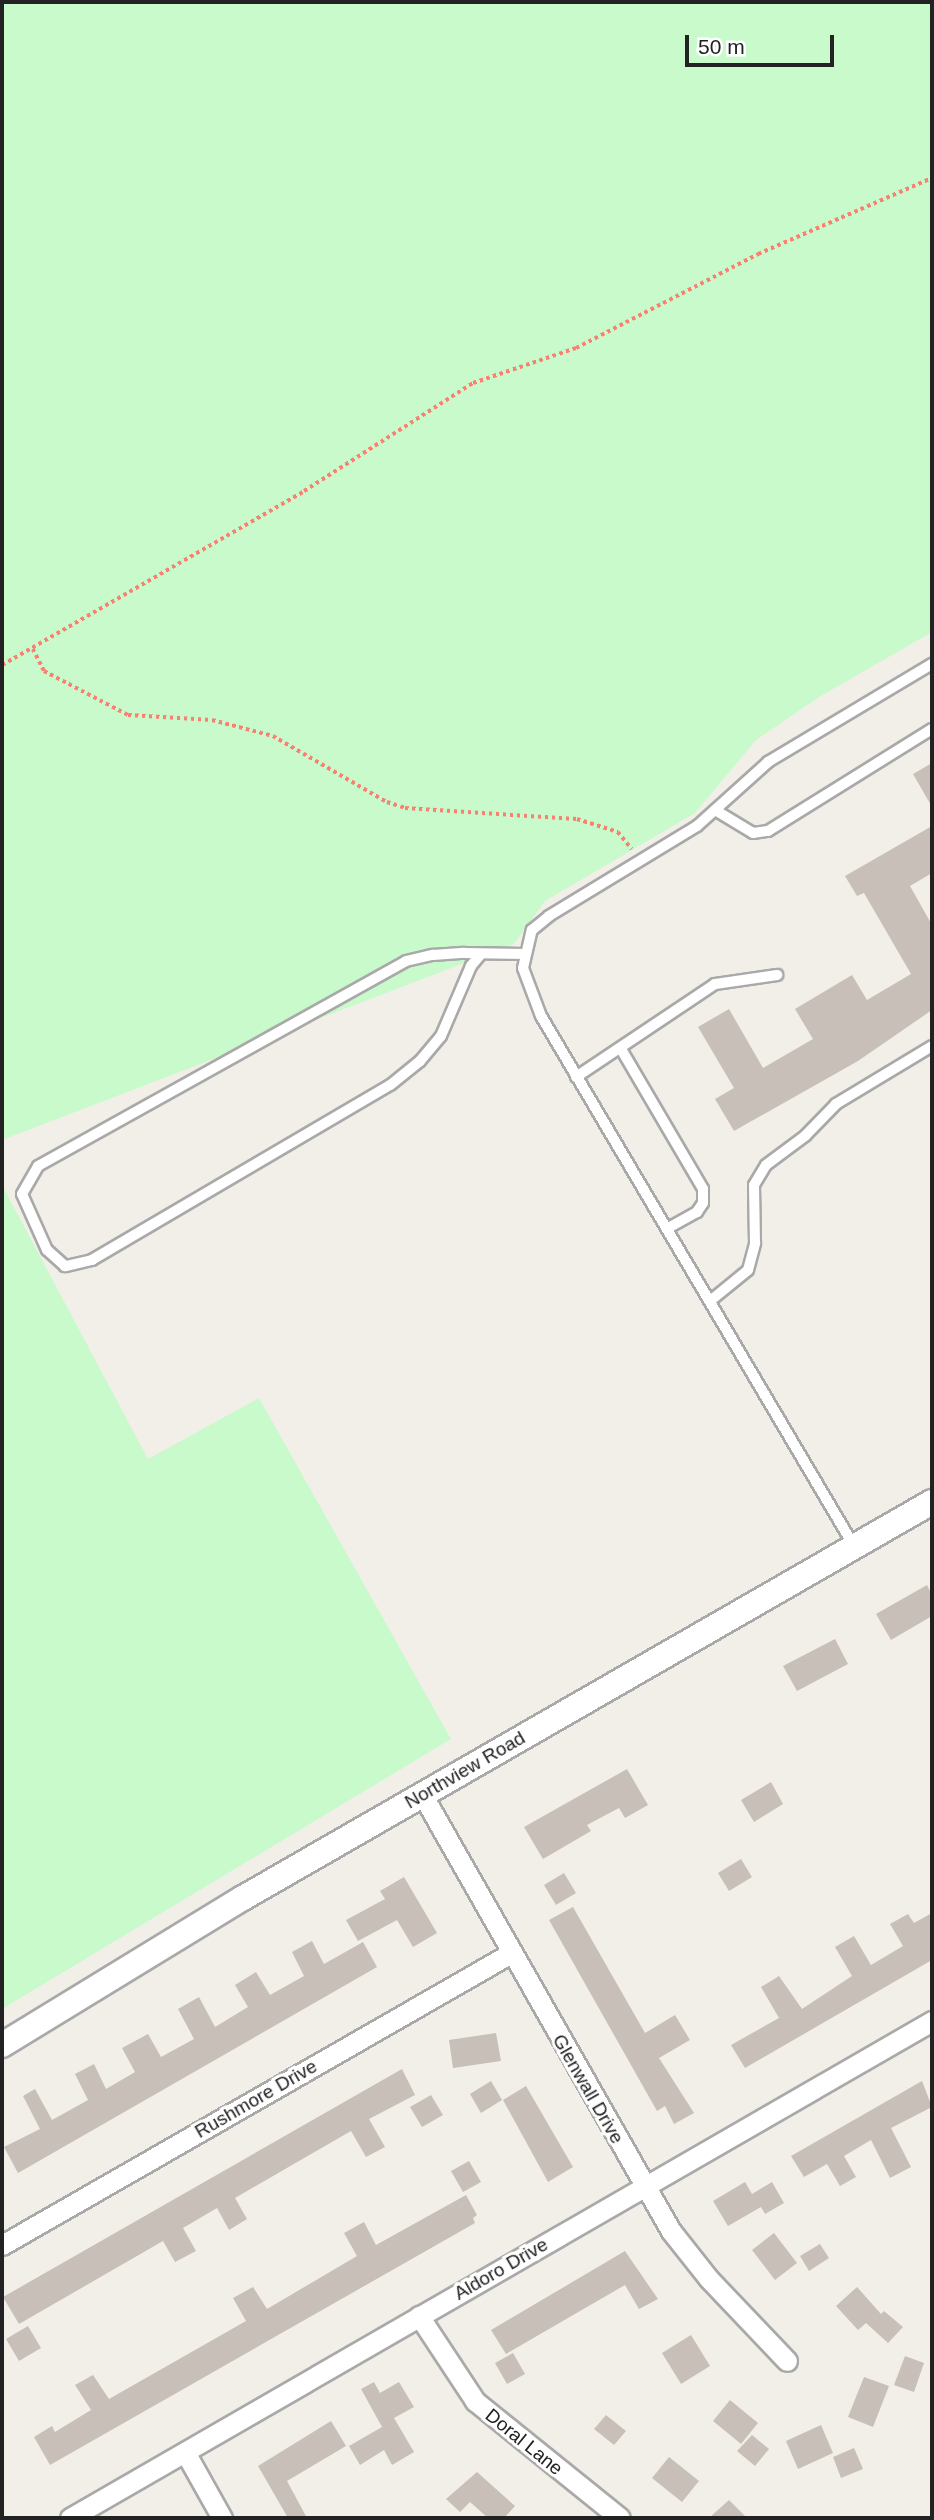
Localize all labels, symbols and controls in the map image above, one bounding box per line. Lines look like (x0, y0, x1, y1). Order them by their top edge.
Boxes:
scale bar (689, 21, 838, 65)
text: 50 m (698, 35, 745, 58)
street label: Northview Road (401, 1726, 529, 1814)
street label: Glenwall Drive (548, 2030, 628, 2148)
street label: Rushmore Drive (191, 2055, 321, 2143)
street label: Aldoro Drive (450, 2233, 552, 2305)
street label: Doral Lane (481, 2404, 567, 2480)

